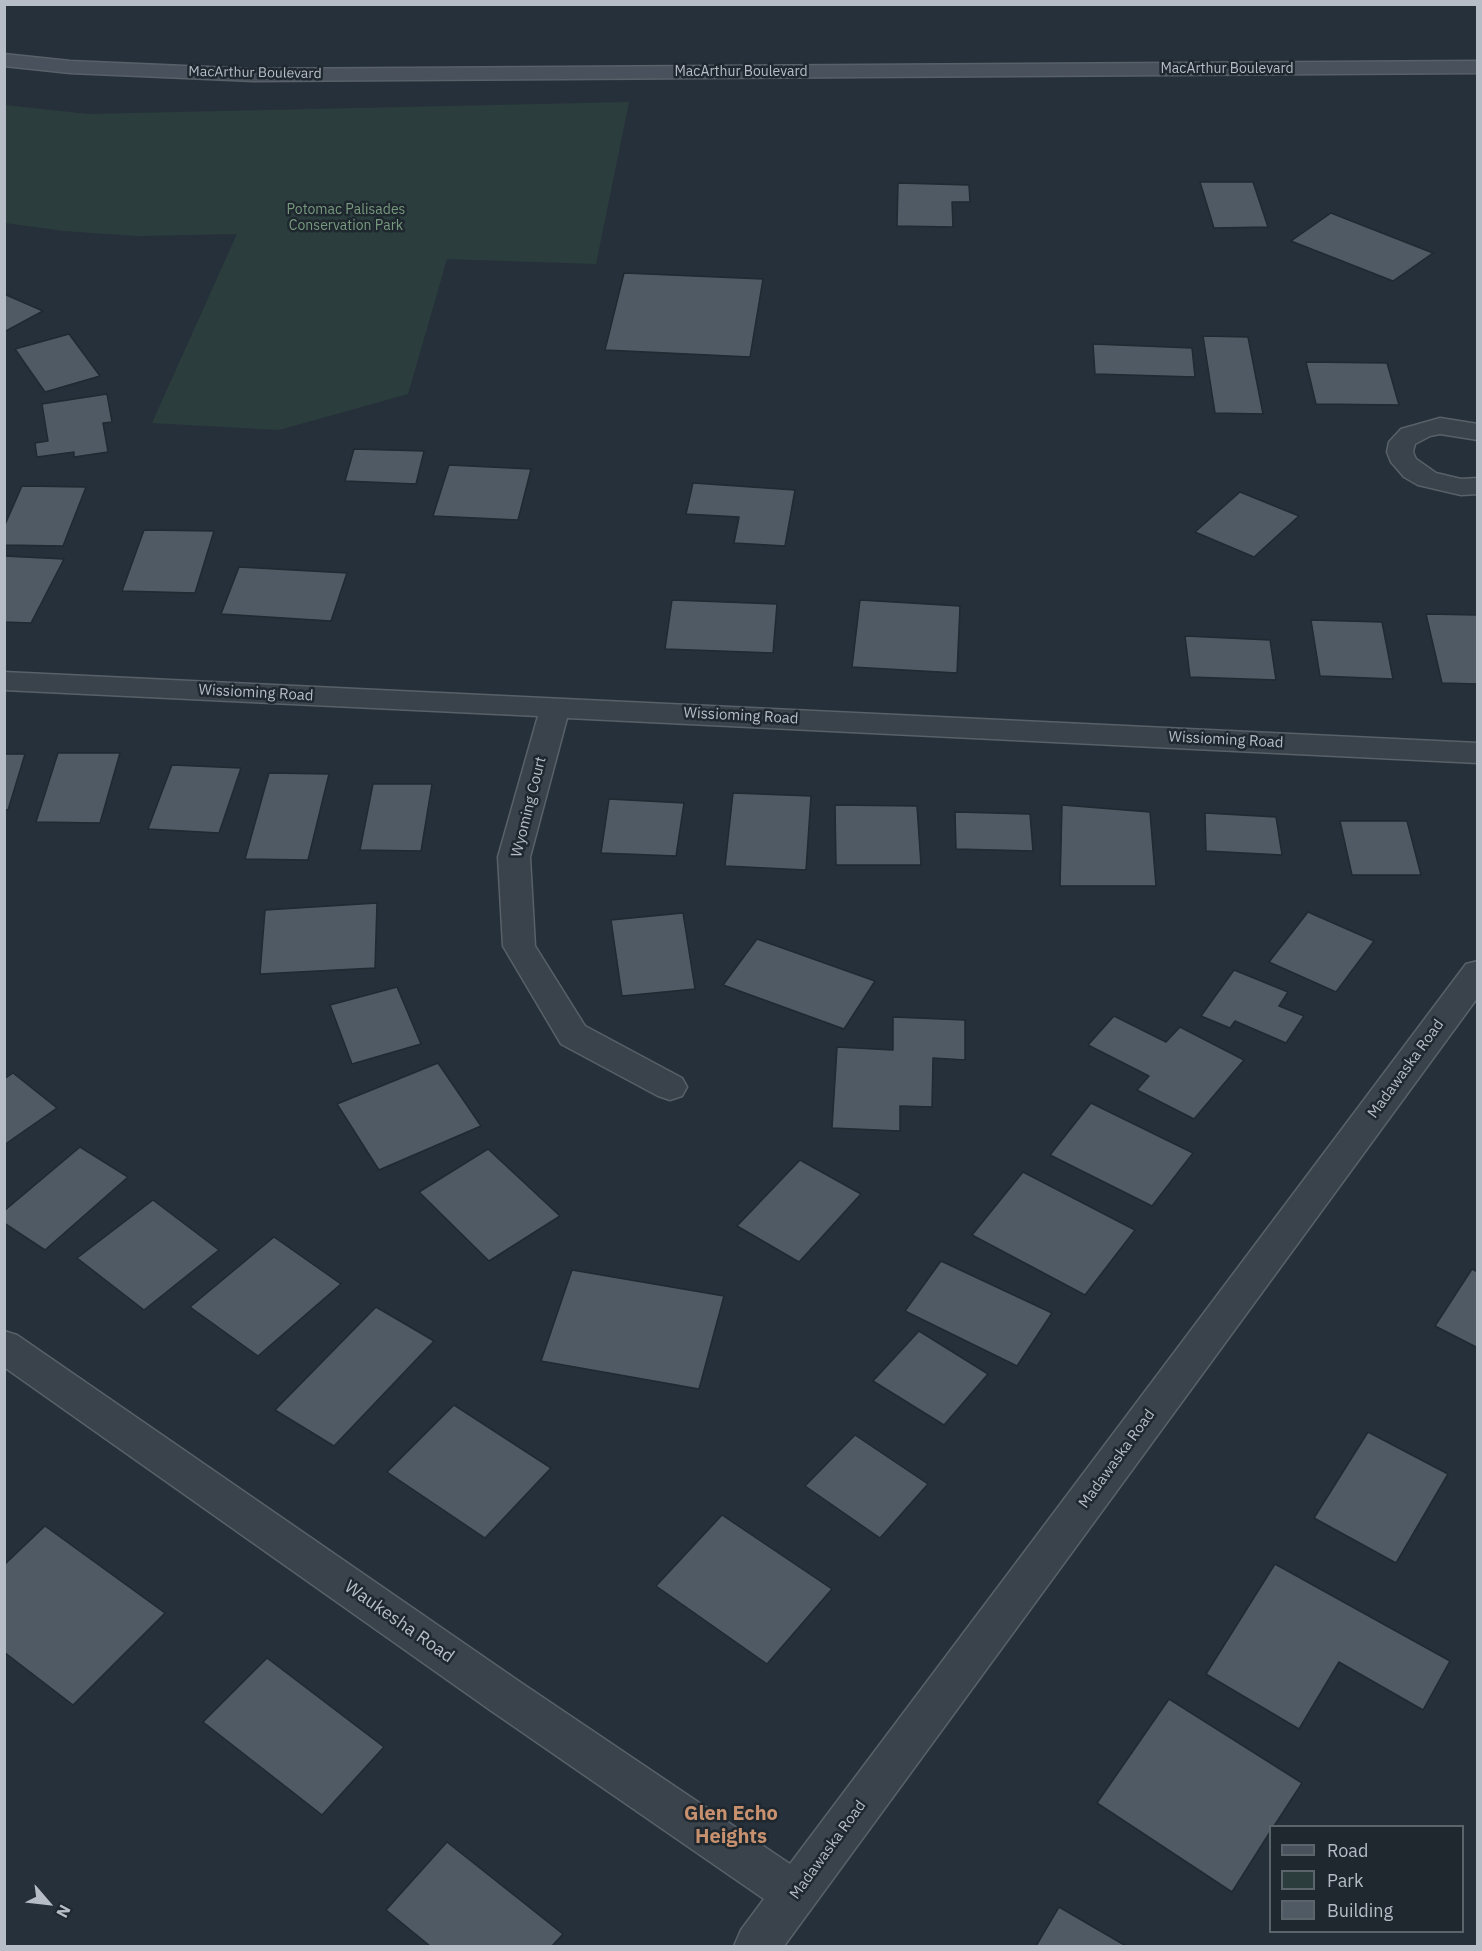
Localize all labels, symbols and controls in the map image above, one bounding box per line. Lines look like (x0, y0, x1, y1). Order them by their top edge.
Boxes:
street label: MacArthur Boulevard (1160, 61, 1294, 77)
street label: MacArthur Boulevard (188, 63, 322, 83)
street label: MacArthur Boulevard (674, 64, 808, 80)
park label: Potomac Palisades Conservation Park (287, 202, 405, 234)
street label: Wissioming Road (198, 681, 314, 705)
street label: Wissioming Road (683, 704, 799, 728)
street label: Wissioming Road (1168, 728, 1284, 752)
street label: Wyoming Court (508, 755, 550, 859)
street label: Madawaska Road (1364, 1016, 1448, 1122)
street label: Madawaska Road (1075, 1406, 1159, 1512)
street label: Waukesha Road (340, 1576, 458, 1668)
street label: Madawaska Road (786, 1797, 870, 1903)
district label: Glen Echo Heights (684, 1802, 778, 1849)
legend (1269, 1825, 1464, 1933)
text: Road (1327, 1839, 1368, 1862)
text: Park (1327, 1869, 1363, 1892)
north arrow (18, 1873, 78, 1933)
text: Building (1327, 1899, 1393, 1922)
text: N (52, 1902, 75, 1921)

